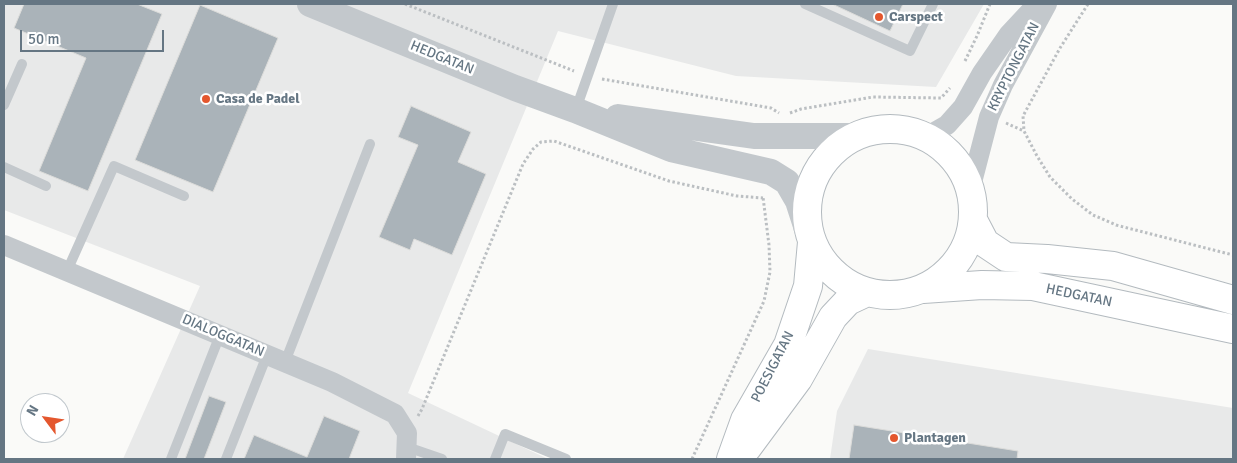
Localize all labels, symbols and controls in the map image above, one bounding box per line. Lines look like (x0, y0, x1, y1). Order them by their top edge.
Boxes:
place label: Carspect (889, 9, 943, 25)
marker: Carspect (873, 11, 885, 23)
scale bar (22, 20, 166, 52)
street label: KRYPTONGATAN (984, 20, 1044, 114)
text: 50 m (28, 30, 59, 48)
street label: HEDGATAN (408, 38, 476, 78)
place label: Casa de Padel (216, 91, 300, 107)
marker: Casa de Padel (200, 93, 212, 105)
street label: HEDGATAN (1044, 281, 1114, 311)
street label: DIALOGGATAN (179, 311, 267, 361)
street label: POESIGATAN (748, 329, 798, 405)
north arrow (20, 393, 70, 443)
text: N (23, 402, 42, 419)
place label: Plantagen (904, 430, 966, 446)
marker: Plantagen (888, 432, 900, 444)

